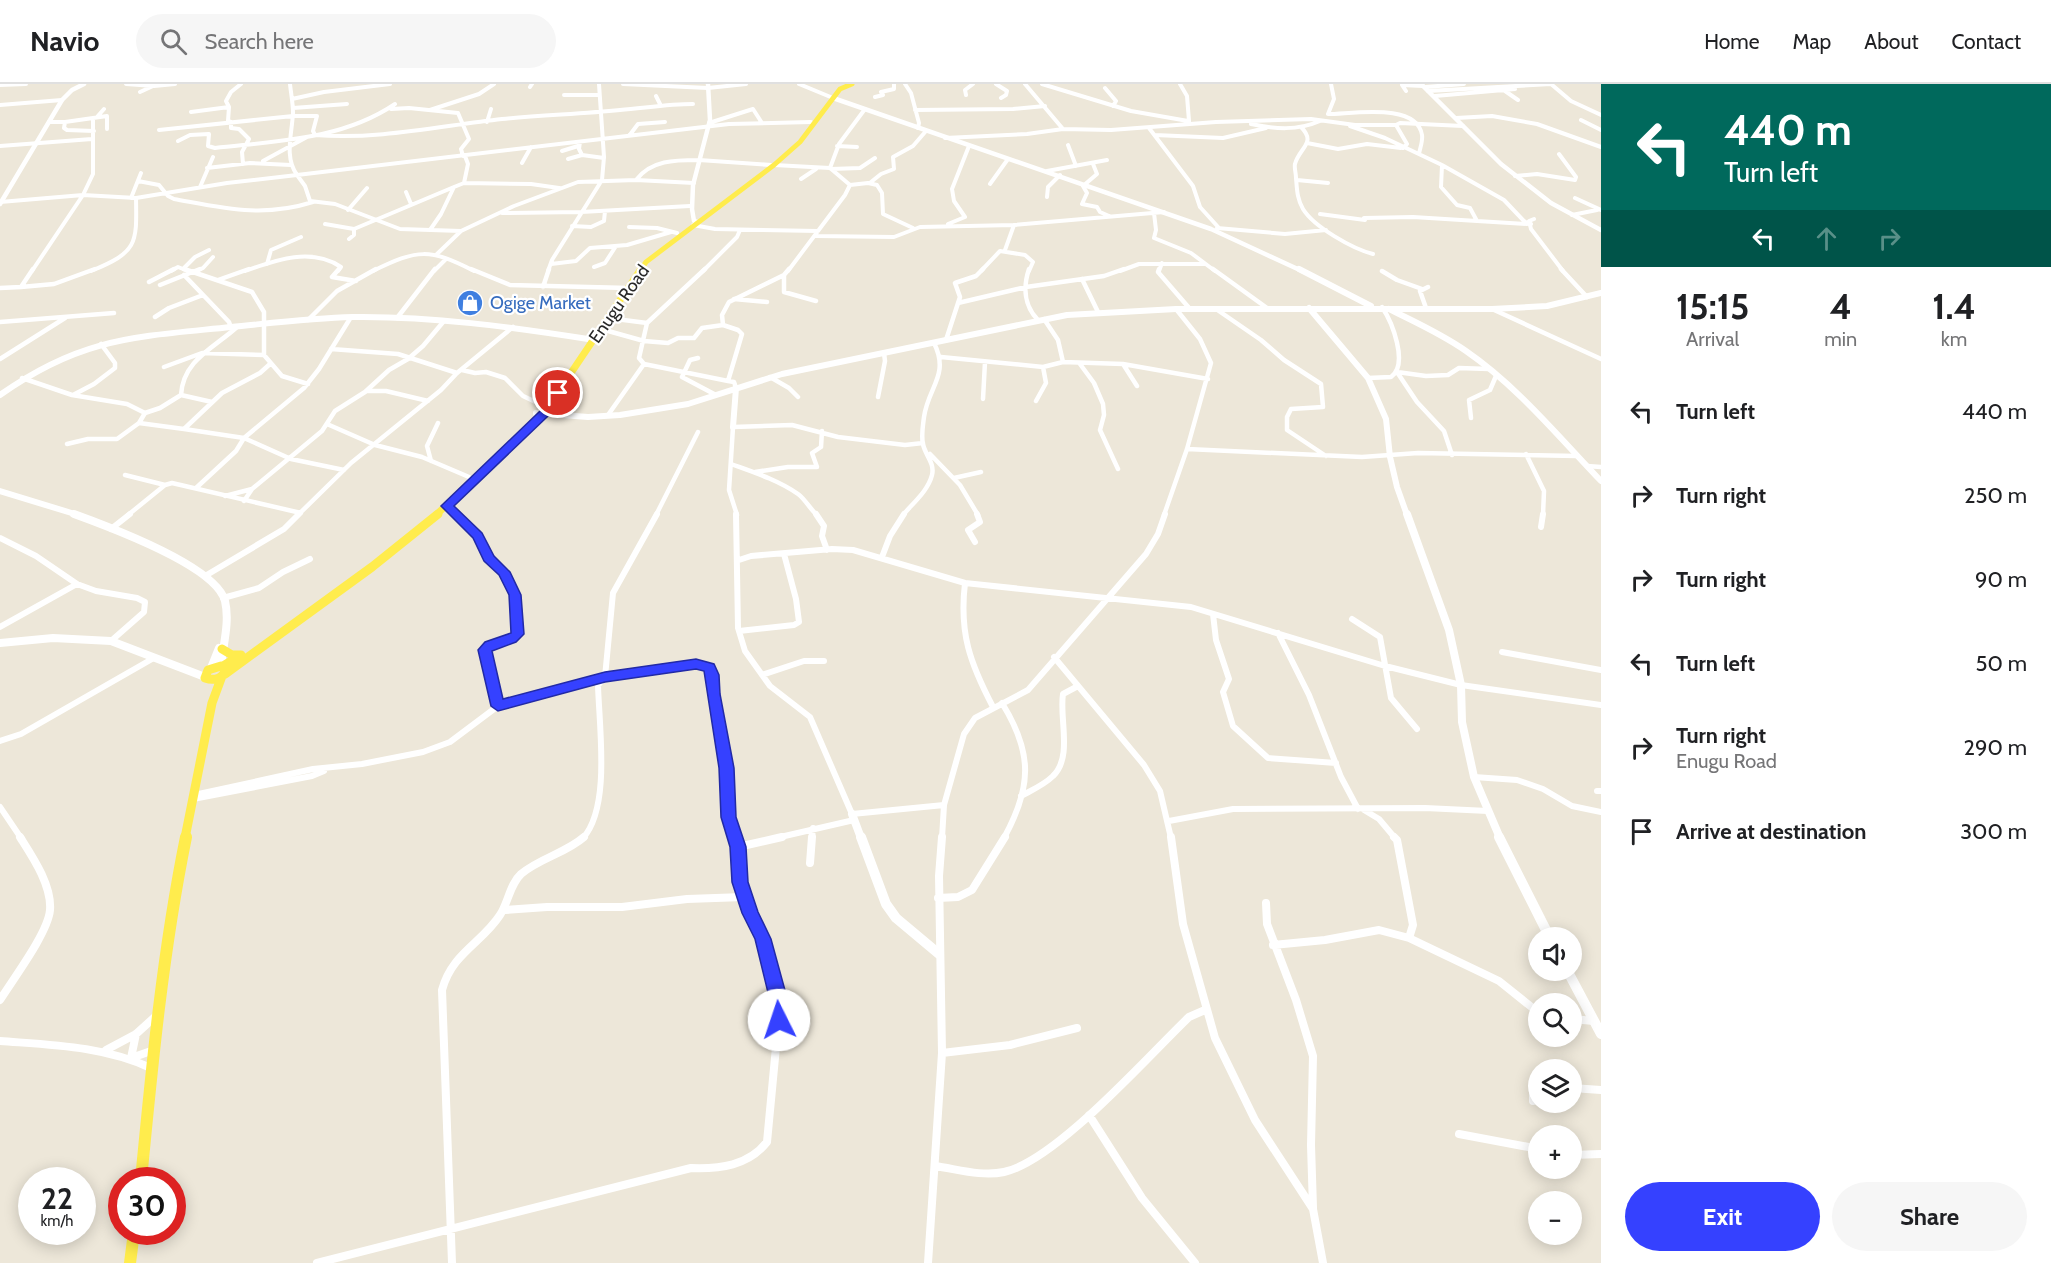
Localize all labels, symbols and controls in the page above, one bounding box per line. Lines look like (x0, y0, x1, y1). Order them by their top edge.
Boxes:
search box (136, 14, 556, 68)
text: Navio (30, 24, 100, 58)
icon: search (157, 25, 190, 58)
text: Search here (205, 28, 314, 55)
text: Home (1704, 29, 1760, 54)
text: Map (1793, 29, 1831, 54)
text: About (1864, 29, 1918, 54)
text: Contact (1951, 29, 2021, 54)
text: 440 m (1724, 104, 1852, 156)
icon: left (1625, 108, 1703, 186)
text: Turn left (1724, 156, 1818, 189)
icon: left (1747, 222, 1780, 255)
icon: ahead (1810, 222, 1843, 255)
icon: right (1873, 222, 1906, 255)
street label: Enugu Road (584, 261, 654, 347)
text: 15:15 (1676, 284, 1749, 328)
text: 4 (1830, 284, 1852, 328)
text: 1.4 (1932, 284, 1976, 328)
shop icon: Ogige Market (455, 288, 485, 318)
place label: Ogige Market (490, 292, 591, 314)
text: Arrival (1686, 327, 1739, 351)
text: min (1824, 327, 1857, 351)
text: km (1941, 327, 1967, 351)
pin (532, 367, 583, 418)
icon: arrive (541, 376, 574, 409)
icon: left (1625, 395, 1658, 428)
text: Turn left (1676, 398, 1755, 425)
text: 440 m (1962, 398, 2027, 425)
icon: right (1625, 479, 1658, 512)
text: Turn right (1676, 482, 1766, 509)
text: 250 m (1964, 482, 2027, 509)
icon: right (1625, 563, 1658, 596)
text: Turn right (1676, 566, 1766, 593)
text: 90 m (1975, 566, 2027, 593)
icon: left (1625, 647, 1658, 680)
text: Turn left (1676, 650, 1755, 677)
text: 50 m (1975, 650, 2027, 677)
text: Turn right (1676, 722, 1766, 749)
icon: right (1625, 731, 1658, 764)
text: 290 m (1963, 734, 2027, 761)
text: Enugu Road (1676, 749, 1777, 773)
icon: arrive (1625, 815, 1658, 848)
text: Arrive at destination (1676, 818, 1866, 845)
text: 300 m (1960, 818, 2027, 845)
map controls (1528, 927, 1582, 1245)
button: sound (1528, 927, 1582, 981)
position arrow (747, 988, 811, 1052)
button: search (1528, 993, 1582, 1047)
button: layers (1528, 1059, 1582, 1113)
button: + (1528, 1125, 1582, 1179)
speed limit sign: 30 (108, 1167, 186, 1245)
text: 22 (41, 1180, 73, 1217)
button: Exit (1625, 1182, 1820, 1251)
button: Share (1832, 1182, 2027, 1251)
button: − (1528, 1191, 1582, 1245)
text: km/h (41, 1212, 73, 1230)

